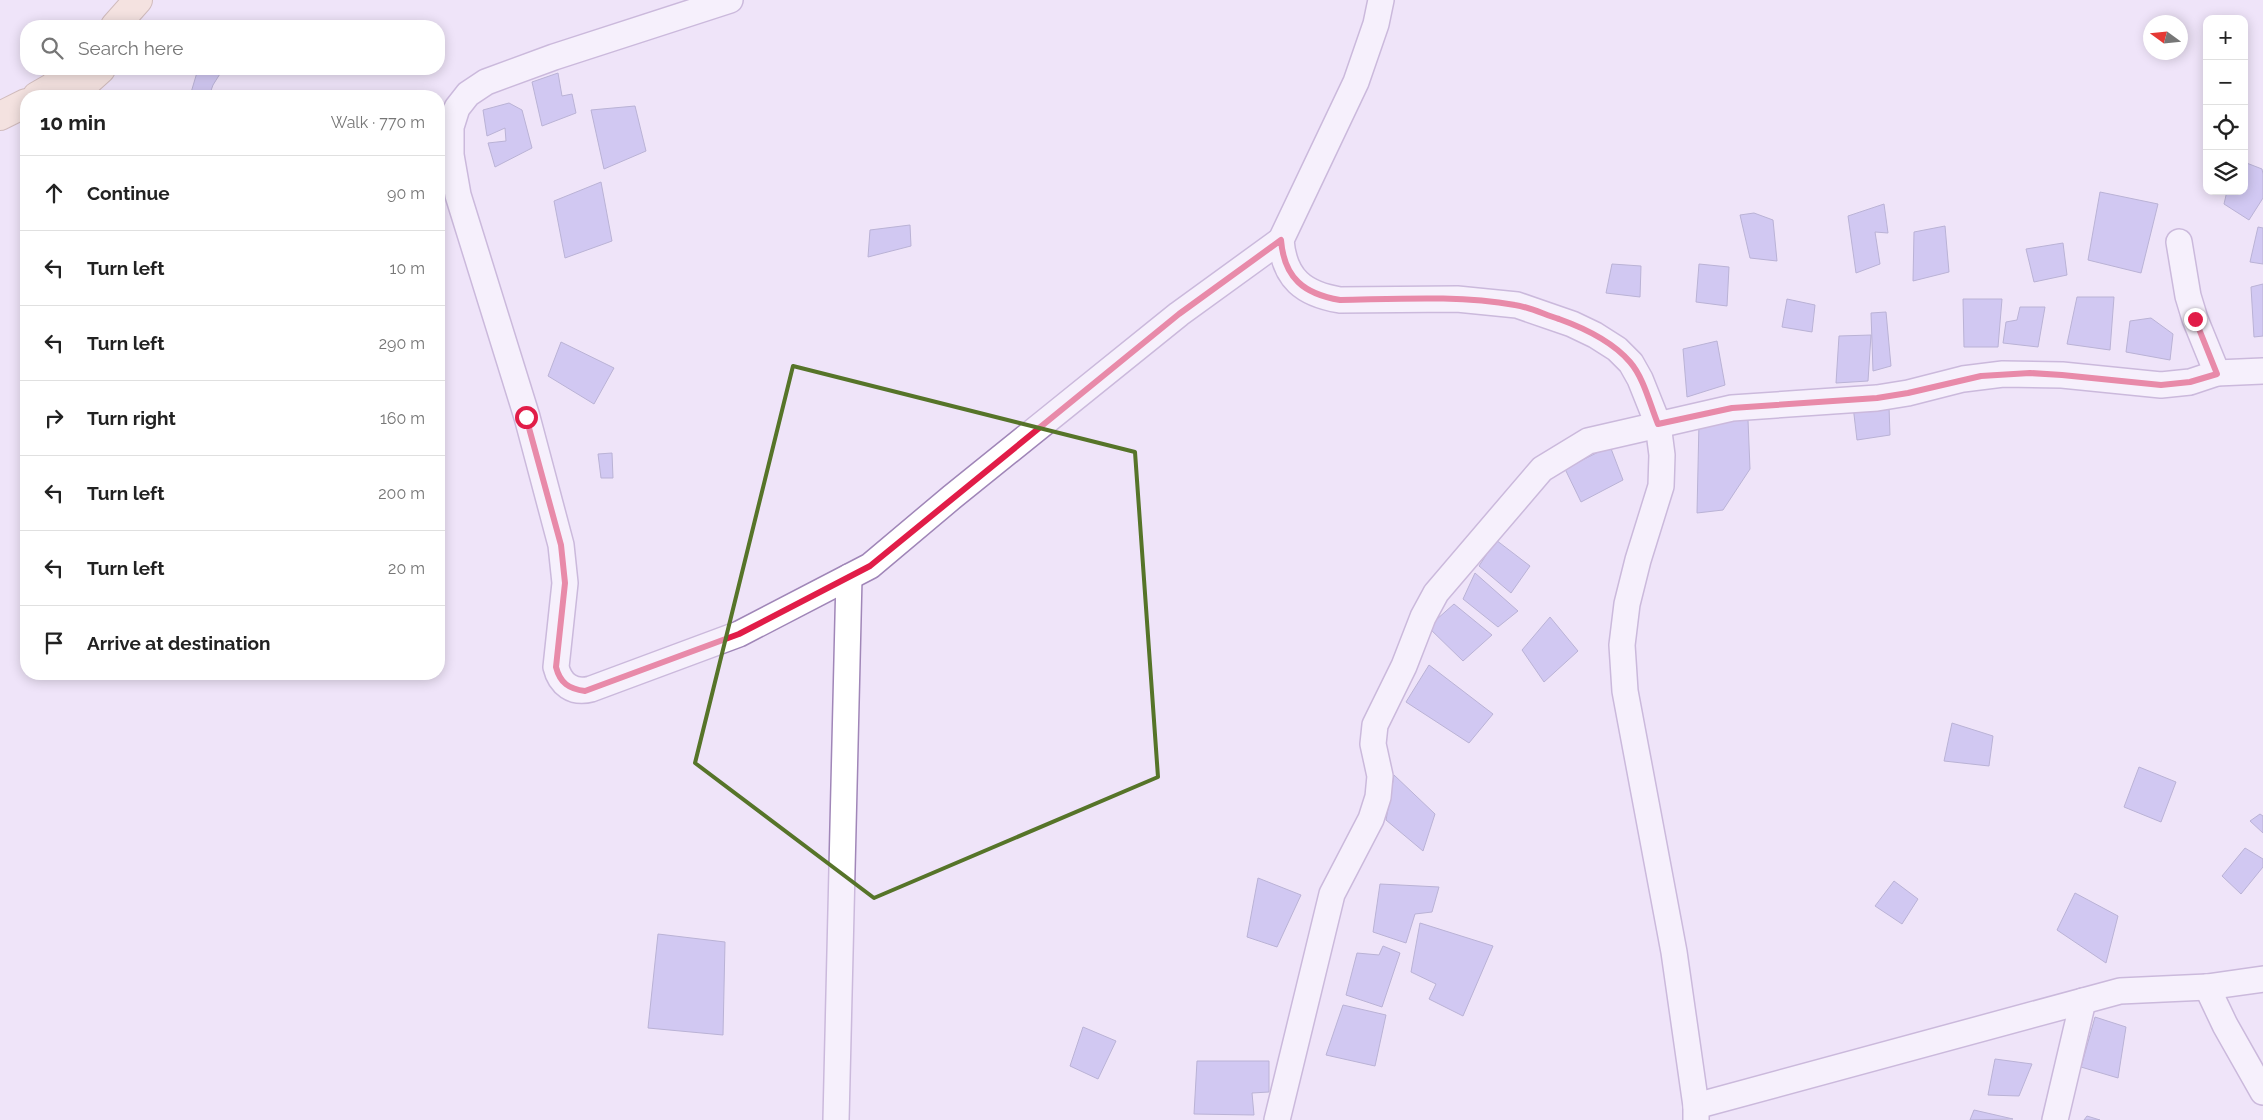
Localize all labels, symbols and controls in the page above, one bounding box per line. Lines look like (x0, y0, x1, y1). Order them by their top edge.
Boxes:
north arrow (2143, 15, 2188, 60)
map controls (2203, 15, 2248, 195)
button: + (2203, 15, 2248, 60)
search box (20, 20, 445, 75)
icon: search (38, 34, 66, 62)
text: Search here (78, 37, 184, 59)
button: − (2203, 60, 2248, 105)
button: locate (2203, 105, 2248, 150)
text: 10 min (40, 110, 106, 135)
text: Walk · 770 m (331, 113, 425, 132)
button: layers (2203, 150, 2248, 195)
icon: ahead (40, 179, 68, 207)
text: Continue (87, 182, 170, 204)
text: 90 m (387, 184, 425, 203)
icon: left (40, 254, 68, 282)
text: Turn left (87, 257, 164, 279)
text: 10 m (390, 259, 425, 278)
route end (2184, 308, 2207, 331)
icon: left (40, 329, 68, 357)
text: Turn left (87, 332, 164, 354)
text: 290 m (379, 334, 425, 353)
icon: right (40, 404, 68, 432)
route start (515, 406, 538, 429)
text: Turn right (87, 407, 176, 429)
text: 160 m (380, 409, 425, 428)
icon: left (40, 479, 68, 507)
text: Turn left (87, 482, 164, 504)
text: 200 m (378, 484, 425, 503)
icon: left (40, 554, 68, 582)
text: Turn left (87, 557, 164, 579)
text: 20 m (388, 559, 425, 578)
icon: arrive (40, 629, 68, 657)
text: Arrive at destination (87, 632, 271, 654)

